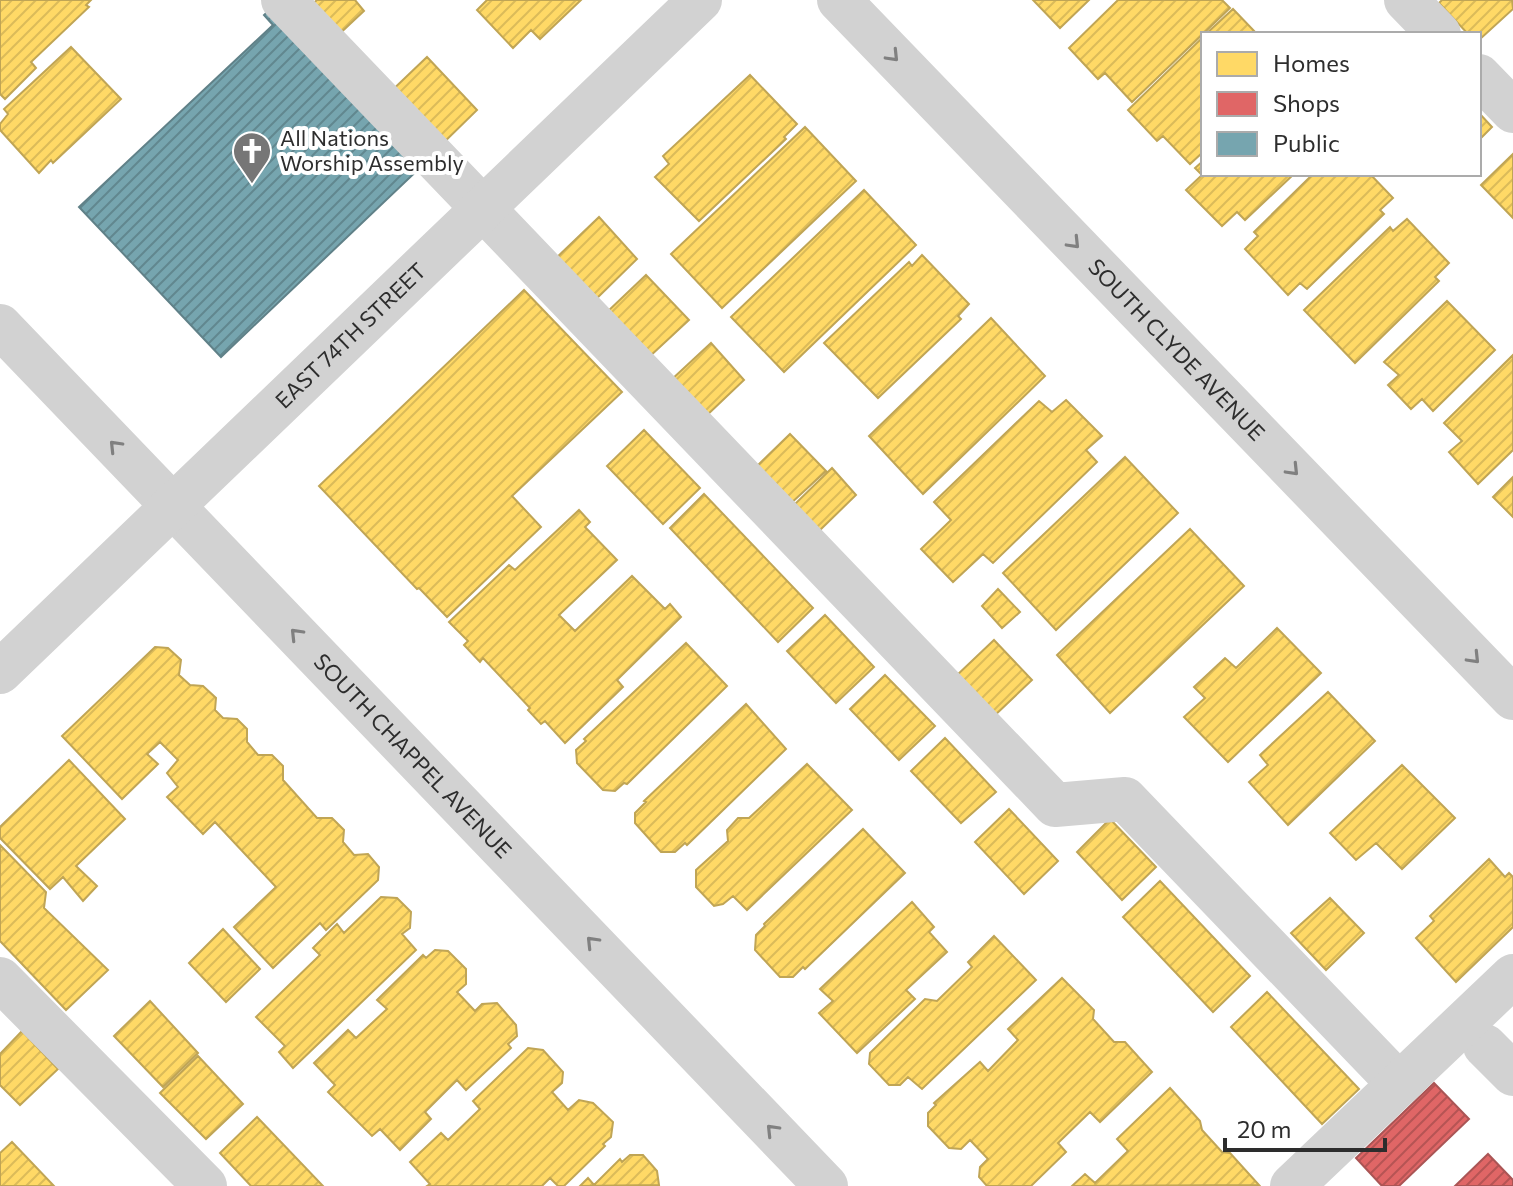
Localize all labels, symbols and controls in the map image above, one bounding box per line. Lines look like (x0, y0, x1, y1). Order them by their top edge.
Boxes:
legend (1201, 32, 1481, 176)
one-way arrow (884, 47, 898, 61)
text: Homes (1273, 48, 1350, 77)
text: Shops (1273, 88, 1340, 117)
place label: All Nations Worship Assembly (280, 124, 464, 176)
text: Public (1273, 128, 1340, 157)
church icon: All Nations Worship Assembly (231, 130, 273, 185)
one-way arrow (1064, 234, 1079, 248)
street label: SOUTH CLYDE AVENUE (1083, 253, 1271, 446)
street label: EAST 74TH STREET (269, 257, 431, 413)
one-way arrow (110, 441, 125, 455)
one-way arrow (1284, 461, 1298, 476)
one-way arrow (291, 628, 305, 643)
street label: SOUTH CHAPPEL AVENUE (309, 647, 518, 864)
one-way arrow (1464, 648, 1478, 663)
one-way arrow (587, 937, 601, 951)
scale bar (1225, 1102, 1385, 1152)
text: 20 m (1237, 1114, 1291, 1143)
one-way arrow (767, 1125, 781, 1139)

